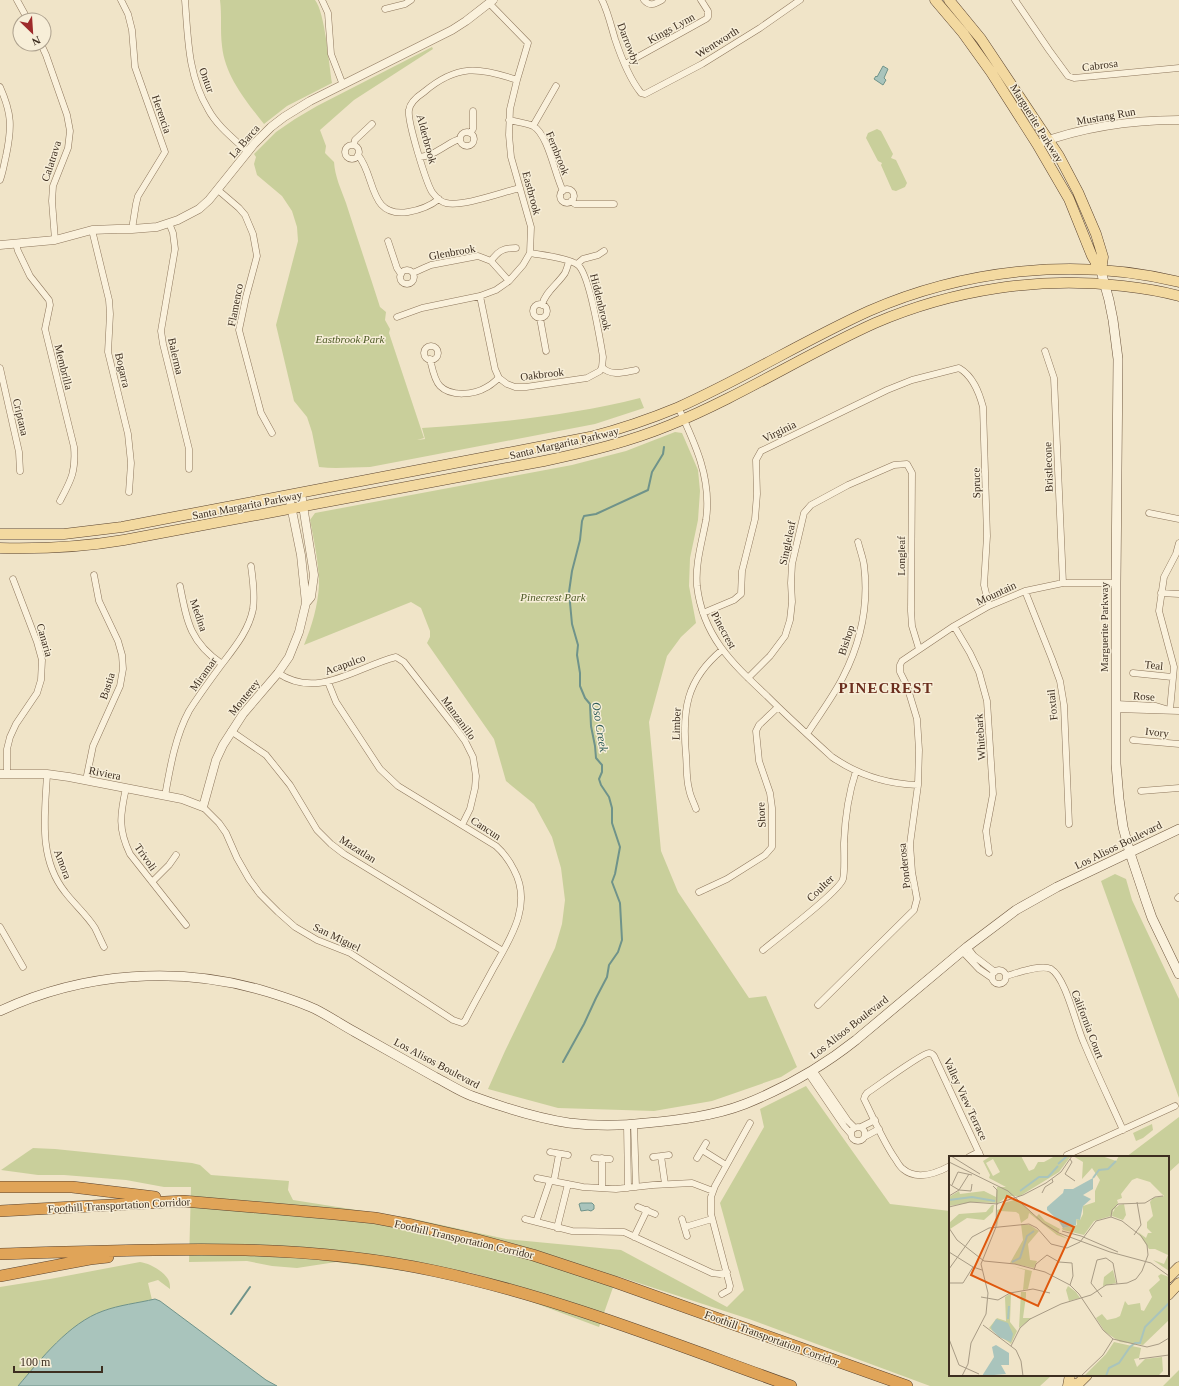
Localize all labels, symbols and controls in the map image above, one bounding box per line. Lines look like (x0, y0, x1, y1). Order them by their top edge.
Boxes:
street label: Kings Lynn (646, 10, 697, 46)
north arrow (12, 12, 52, 52)
street label: Darrowby (615, 21, 643, 67)
street label: Wentworth (693, 24, 741, 60)
text: N (30, 34, 42, 48)
street label: Cabrosa (1081, 57, 1119, 73)
street label: Ontur (197, 66, 217, 94)
street label: Marguerite Parkway (1008, 82, 1066, 165)
street label: Herencia (150, 93, 174, 135)
street label: Mustang Run (1076, 105, 1137, 127)
street label: Alderbrook (415, 113, 439, 166)
street label: La Barca (226, 122, 262, 160)
street label: Fernbrook (544, 130, 572, 177)
street label: Calatrava (39, 139, 63, 183)
street label: Eastbrook (520, 170, 544, 217)
street label: Glenbrook (428, 242, 477, 262)
street label: Hiddenbrook (588, 272, 614, 332)
street label: Flamenco (225, 282, 245, 327)
park label: Eastbrook Park (315, 333, 386, 345)
street label: Balerma (166, 336, 186, 376)
street label: Membrilla (53, 343, 75, 391)
street label: Bogarra (113, 351, 133, 389)
street label: Oakbrook (519, 365, 565, 383)
street label: Criptana (11, 397, 31, 437)
street label: Virginia (760, 418, 798, 444)
street label: Santa Margarita Parkway (508, 424, 620, 461)
street label: Bristlecone (1041, 442, 1055, 492)
street label: Spruce (970, 468, 982, 498)
street label: Santa Margarita Parkway (191, 488, 303, 522)
street label: Singleleaf (776, 520, 798, 566)
street label: Longleaf (895, 536, 907, 576)
street label: Mountain (974, 578, 1018, 607)
street label: Marguerite Parkway (1098, 582, 1110, 672)
park label: Pinecrest Park (519, 591, 587, 603)
street label: Medina (188, 597, 210, 633)
street label: Pinecrest (709, 609, 739, 651)
street label: Canaria (35, 622, 56, 658)
street label: Bishop (835, 623, 857, 657)
street label: Acapulco (323, 651, 367, 677)
street label: Miramar (187, 655, 219, 693)
street label: Teal (1144, 658, 1164, 672)
street label: Bastia (97, 671, 117, 701)
street label: Monterey (226, 676, 262, 717)
district label: PINECREST (839, 680, 933, 696)
street label: Foxtail (1044, 689, 1060, 721)
street label: Rose (1133, 689, 1156, 703)
street label: Manzanillo (439, 694, 479, 742)
water label: Oso Creek (589, 701, 611, 754)
street label: Limber (669, 707, 683, 740)
street label: Whitebark (972, 713, 988, 761)
street label: Ivory (1145, 725, 1170, 739)
street label: Riviera (88, 764, 122, 782)
street label: Shore (754, 802, 768, 828)
street label: Cancun (469, 814, 504, 842)
street label: Los Alisos Boulevard (1073, 818, 1164, 871)
street label: Mazatlan (337, 833, 379, 865)
street label: Trivoli (132, 841, 160, 873)
street label: Ponderosa (896, 842, 912, 889)
street label: Amora (52, 848, 74, 881)
street label: Coulter (804, 872, 836, 904)
street label: San Miguel (311, 920, 363, 954)
street label: California Court (1069, 988, 1107, 1060)
street label: Los Alisos Boulevard (808, 993, 891, 1061)
street label: Los Alisos Boulevard (392, 1035, 482, 1091)
street label: Valley View Terrace (942, 1056, 990, 1142)
inset map (949, 1156, 1169, 1376)
street label: Foothill Transportation Corridor (48, 1195, 191, 1215)
street label: Foothill Transportation Corridor (393, 1217, 535, 1261)
street label: Foothill Transportation Corridor (703, 1308, 841, 1368)
scale bar (14, 1348, 102, 1374)
text: 100 m (20, 1355, 51, 1369)

